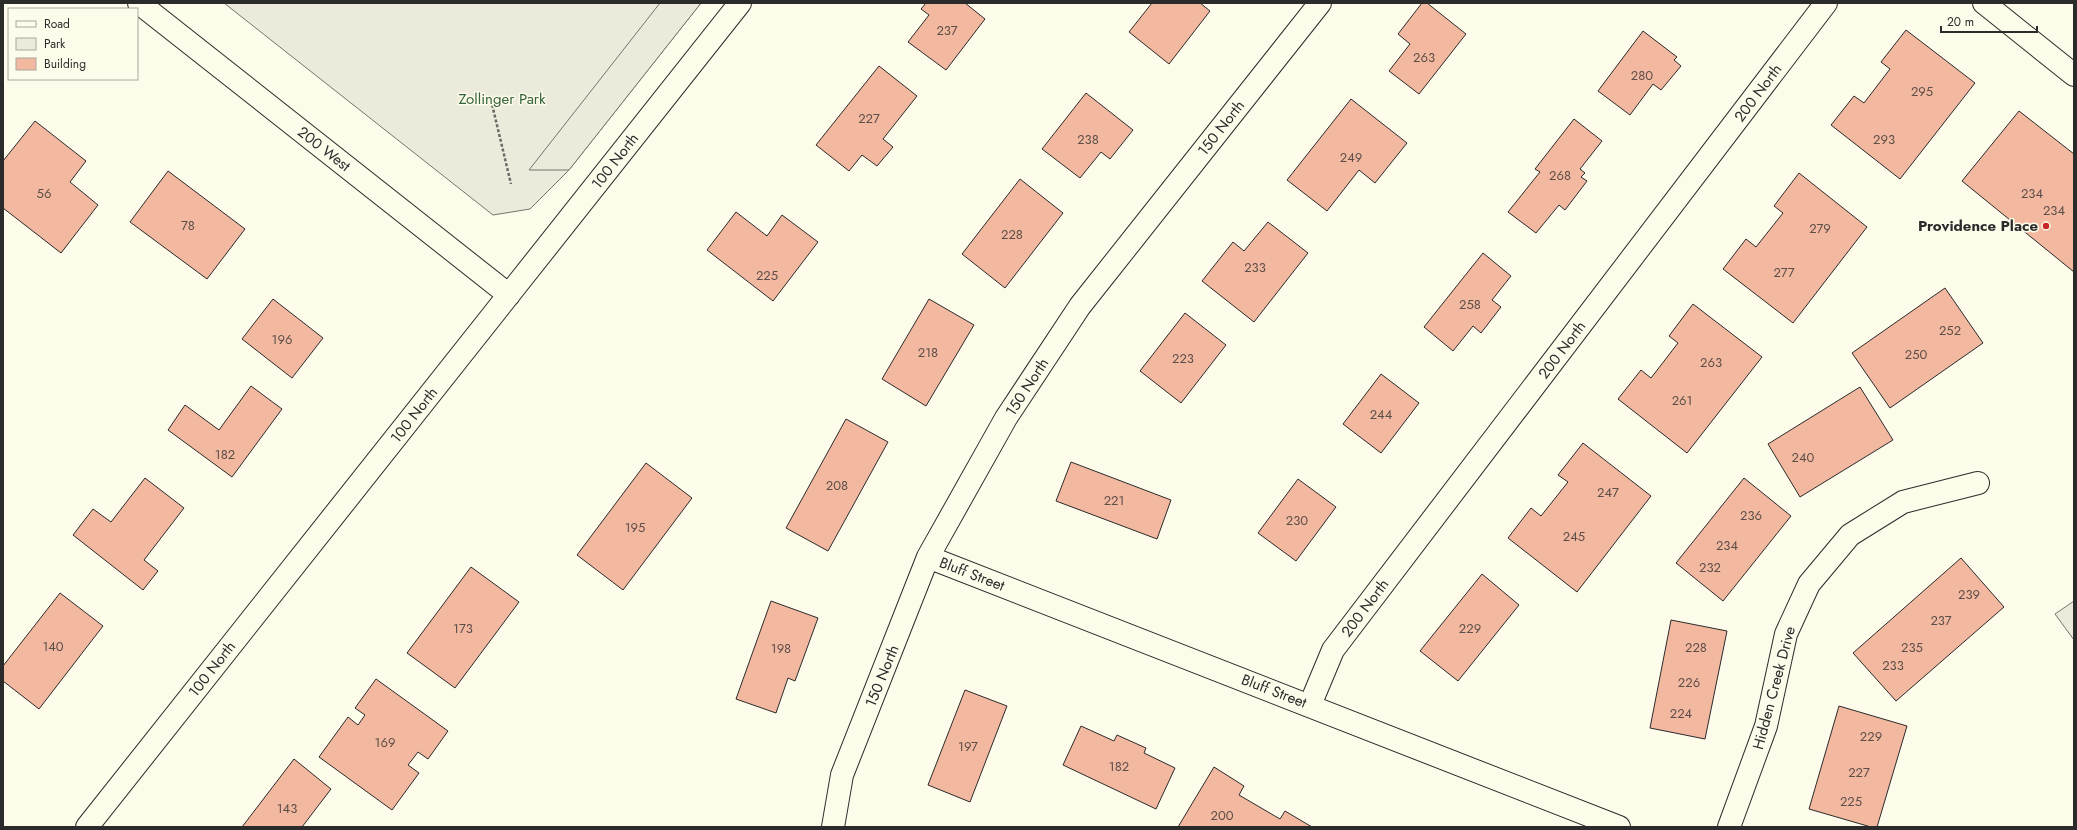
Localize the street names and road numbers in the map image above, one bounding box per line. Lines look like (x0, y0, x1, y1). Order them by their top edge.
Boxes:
street label: 200 North (1729, 59, 1787, 127)
street label: 150 North (1192, 96, 1250, 160)
street label: 200 West (293, 121, 356, 177)
street label: 100 North (586, 128, 644, 194)
street label: 200 North (1533, 316, 1591, 384)
street label: 150 North (1000, 354, 1054, 420)
street label: 100 North (385, 382, 443, 448)
street label: Bluff Street (936, 551, 1008, 597)
street label: 200 North (1336, 574, 1394, 642)
street label: Hidden Creek Drive (1747, 624, 1801, 752)
street label: 100 North (183, 636, 241, 702)
street label: 150 North (860, 642, 904, 710)
street label: Bluff Street (1238, 668, 1310, 714)

